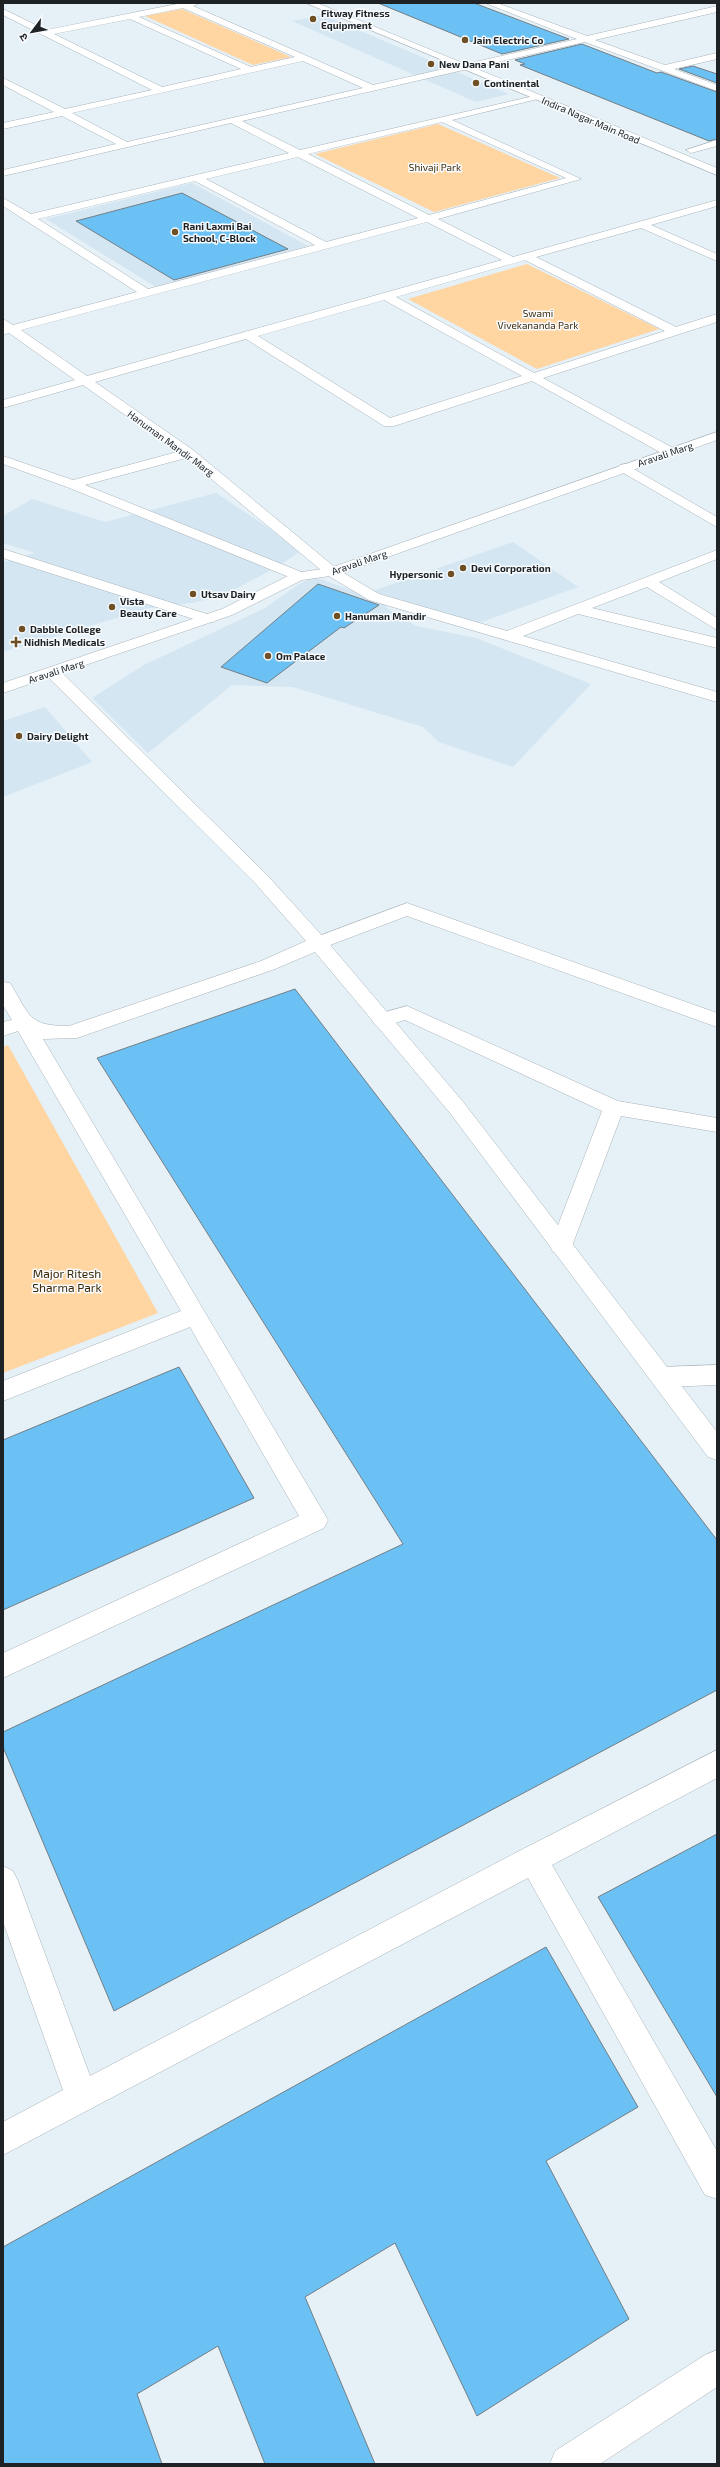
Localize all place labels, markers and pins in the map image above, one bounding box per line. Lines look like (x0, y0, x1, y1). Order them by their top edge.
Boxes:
place label: Fitway Fitness Equipment (321, 7, 390, 31)
marker: Fitway Fitness Equipment (308, 14, 318, 24)
place label: Jain Electric Co (473, 34, 543, 46)
marker: Jain Electric Co (460, 35, 470, 45)
place label: New Dana Pani (439, 58, 510, 70)
marker: New Dana Pani (426, 59, 436, 69)
place label: Continental (484, 77, 540, 89)
marker: Continental (471, 78, 481, 88)
place label: Rani Laxmi Bai School, C-Block (183, 220, 256, 244)
marker: Rani Laxmi Bai School, C-Block (170, 227, 180, 237)
place label: Devi Corporation (471, 562, 551, 574)
marker: Devi Corporation (458, 563, 468, 573)
place label: Hypersonic (389, 568, 443, 581)
marker: Hypersonic (446, 569, 456, 579)
place label: Utsav Dairy (201, 588, 256, 601)
marker: Utsav Dairy (188, 589, 198, 599)
place label: Vista Beauty Care (120, 595, 177, 620)
marker: Vista Beauty Care (107, 602, 117, 612)
place label: Hanuman Mandir (345, 610, 427, 622)
marker: Hanuman Mandir (332, 611, 342, 621)
place label: Dabble College (30, 623, 101, 635)
marker: Dabble College (17, 624, 27, 634)
place label: Nidhish Medicals (24, 636, 105, 648)
marker: Nidhish Medicals (11, 637, 21, 647)
place label: Om Palace (276, 650, 326, 662)
marker: Om Palace (263, 651, 273, 661)
place label: Dairy Delight (27, 730, 89, 743)
marker: Dairy Delight (14, 731, 24, 741)

